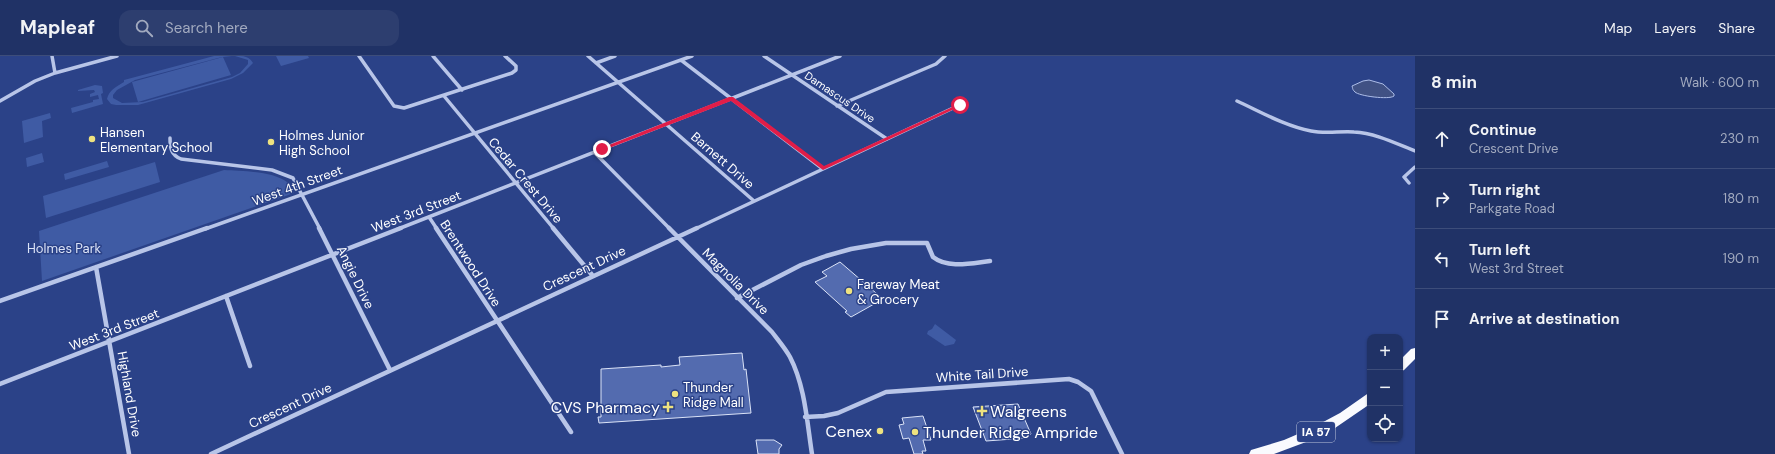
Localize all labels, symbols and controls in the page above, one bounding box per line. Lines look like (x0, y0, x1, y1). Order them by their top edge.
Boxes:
search box (119, 10, 399, 46)
text: Mapleaf (20, 15, 95, 40)
icon: search (133, 17, 155, 39)
text: Search here (165, 18, 248, 38)
text: Map (1604, 19, 1632, 37)
text: Layers (1654, 19, 1696, 37)
text: Share (1718, 19, 1755, 37)
street label: Damascus Drive (802, 68, 878, 126)
text: 8 min (1431, 71, 1477, 93)
text: Walk · 600 m (1680, 74, 1759, 91)
route start (951, 96, 969, 114)
text: Continue (1469, 120, 1537, 140)
place label: Hansen Elementary School (100, 124, 213, 156)
place label: Holmes Junior High School (279, 127, 365, 159)
street label: Barnett Drive (687, 128, 758, 193)
icon: ahead (1431, 128, 1453, 150)
text: 230 m (1720, 130, 1759, 147)
marker: Hansen Elementary School (87, 134, 97, 144)
street label: Cedar Crest Drive (485, 134, 567, 227)
marker: Holmes Junior High School (266, 137, 276, 147)
route end (593, 140, 611, 158)
text: Crescent Drive (1469, 140, 1558, 157)
street label: West 4th Street (250, 161, 345, 210)
text: Turn right (1469, 180, 1540, 200)
street label: West 3rd Street (369, 187, 463, 236)
icon: right (1431, 188, 1453, 210)
text: 180 m (1723, 190, 1759, 207)
text: Parkgate Road (1469, 200, 1555, 217)
street label: Brentwood Drive (436, 217, 505, 310)
park label: Holmes Park (27, 240, 101, 257)
text: Turn left (1469, 240, 1530, 260)
street label: Crescent Drive (540, 242, 628, 295)
street label: Angie Drive (333, 243, 378, 312)
street label: Magnolia Drive (699, 244, 773, 318)
icon: left (1431, 248, 1453, 270)
text: 190 m (1723, 250, 1759, 267)
text: West 3rd Street (1469, 260, 1564, 277)
place label: Fareway Meat & Grocery (857, 276, 940, 308)
marker: Fareway Meat & Grocery (844, 286, 854, 296)
street label: West 3rd Street (67, 305, 161, 354)
icon: arrive (1431, 308, 1453, 330)
text: Arrive at destination (1469, 309, 1620, 329)
map controls (1367, 334, 1403, 442)
button: + (1367, 334, 1403, 370)
street label: Highland Drive (114, 350, 145, 438)
street label: White Tail Drive (935, 363, 1029, 386)
button: − (1367, 370, 1403, 406)
street label: Crescent Drive (246, 379, 334, 432)
place label: Thunder Ridge Mall (683, 379, 744, 411)
marker: Thunder Ridge Mall (670, 389, 680, 399)
place label: CVS Pharmacy (551, 397, 660, 418)
place label: Walgreens (990, 401, 1067, 422)
marker: CVS Pharmacy (663, 402, 673, 412)
marker: Walgreens (977, 406, 987, 416)
button: locate (1367, 406, 1403, 442)
place label: Cenex (826, 421, 872, 442)
place label: Thunder Ridge Ampride (923, 422, 1098, 443)
road number: IA 57 (1297, 422, 1335, 442)
marker: Cenex (875, 426, 885, 436)
marker: Thunder Ridge Ampride (910, 427, 920, 437)

